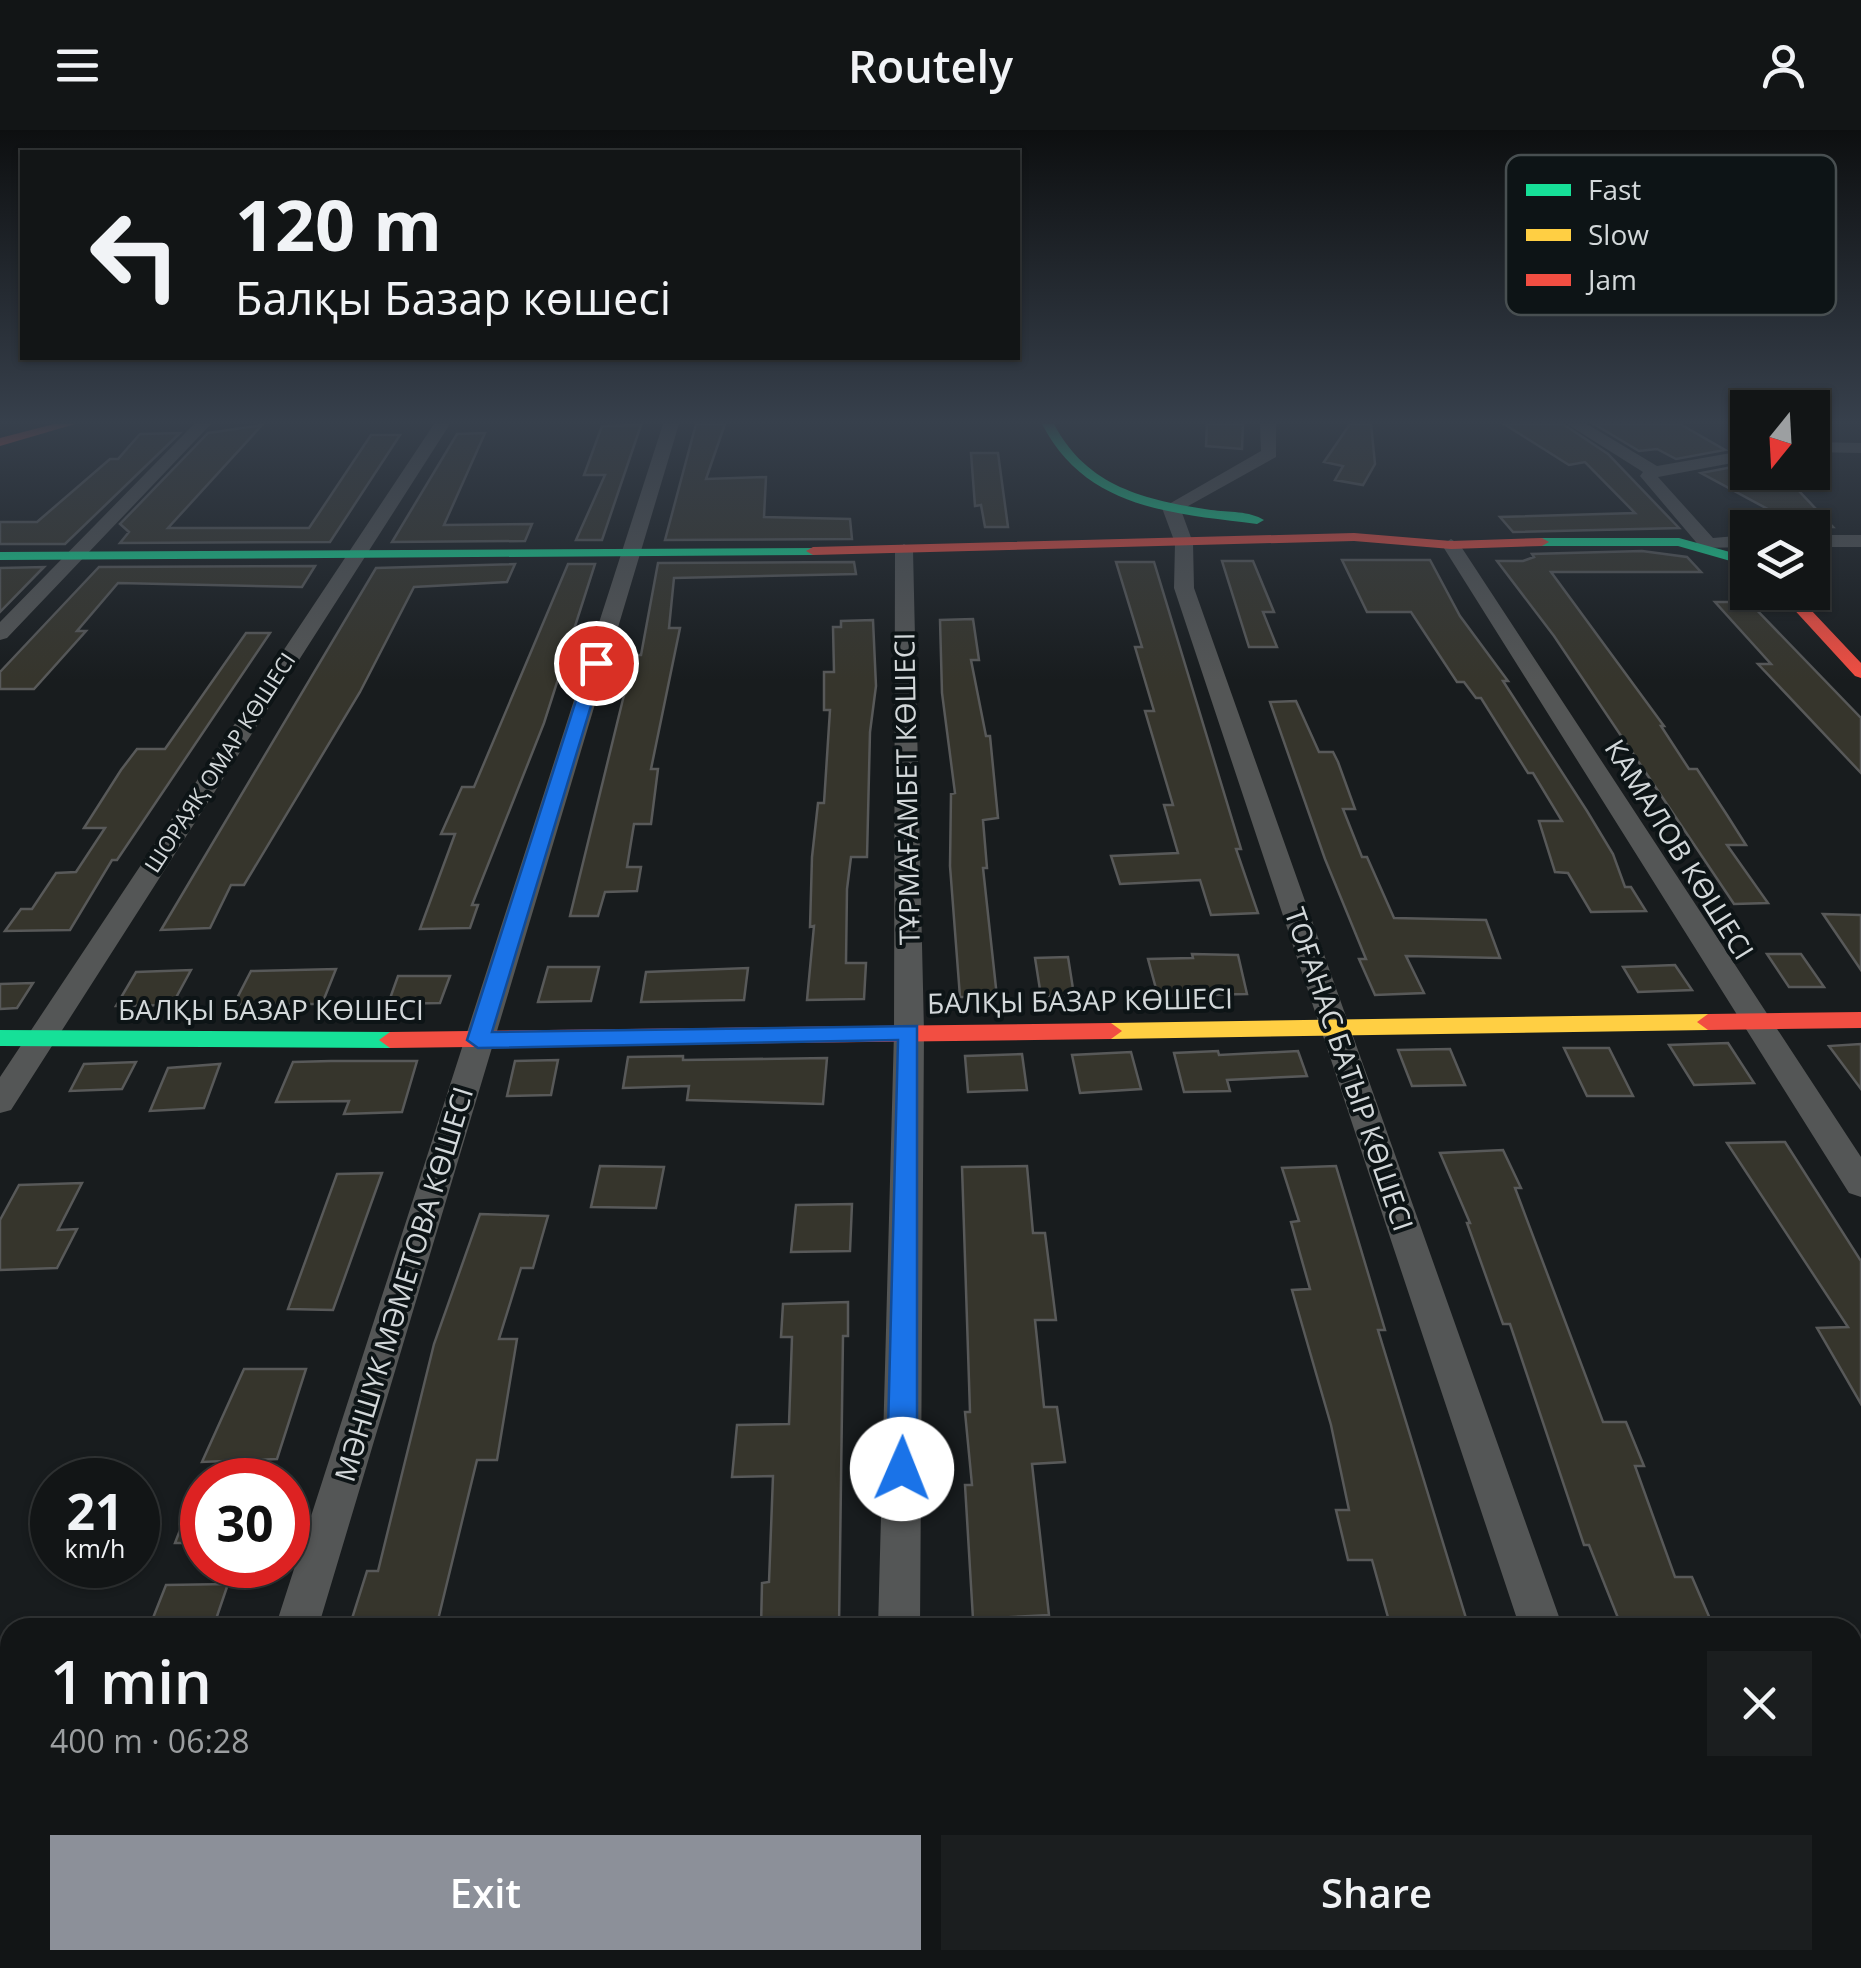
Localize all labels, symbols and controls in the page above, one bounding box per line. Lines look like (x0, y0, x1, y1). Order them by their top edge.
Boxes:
text: Routely (848, 35, 1013, 96)
icon: menu (50, 38, 105, 93)
icon: person (1756, 38, 1811, 93)
legend (1506, 155, 1836, 315)
text: Fast (1588, 170, 1641, 208)
text: 120 m (235, 176, 442, 272)
icon: left (70, 190, 200, 320)
text: Slow (1588, 215, 1649, 253)
text: Jam (1585, 260, 1637, 298)
text: Балқы Базар көшесі (235, 267, 671, 328)
north arrow (1730, 390, 1830, 490)
map controls (1730, 390, 1830, 610)
button: layers (1730, 510, 1830, 610)
pin (554, 621, 639, 706)
street label: ТҰРМАҒАМБЕТ КӨШЕСІ (884, 632, 928, 946)
icon: arrive (569, 636, 624, 691)
street label: ШОРАЯҚ ОМАР КӨШЕСІ (137, 646, 301, 878)
street label: КАМАЛОВ КӨШЕСІ (1597, 732, 1763, 966)
street label: ТОҒАНАС БАТЫР КӨШЕСІ (1277, 902, 1423, 1236)
street label: БАЛҚЫ БАЗАР КӨШЕСІ (927, 978, 1233, 1022)
street label: БАЛҚЫ БАЗАР КӨШЕСІ (118, 990, 424, 1028)
street label: МӘНШҮК МӘМЕТОВА КӨШЕСІ (325, 1082, 481, 1486)
position arrow (850, 1417, 954, 1521)
speed limit sign: 30 (180, 1458, 310, 1588)
text: 21 (66, 1477, 124, 1545)
text: km/h (65, 1531, 125, 1565)
text: 1 min (50, 1640, 212, 1722)
button: close (1707, 1651, 1812, 1756)
text: 400 m · 06:28 (50, 1719, 249, 1762)
button: Exit (50, 1835, 921, 1950)
button: Share (941, 1835, 1812, 1950)

